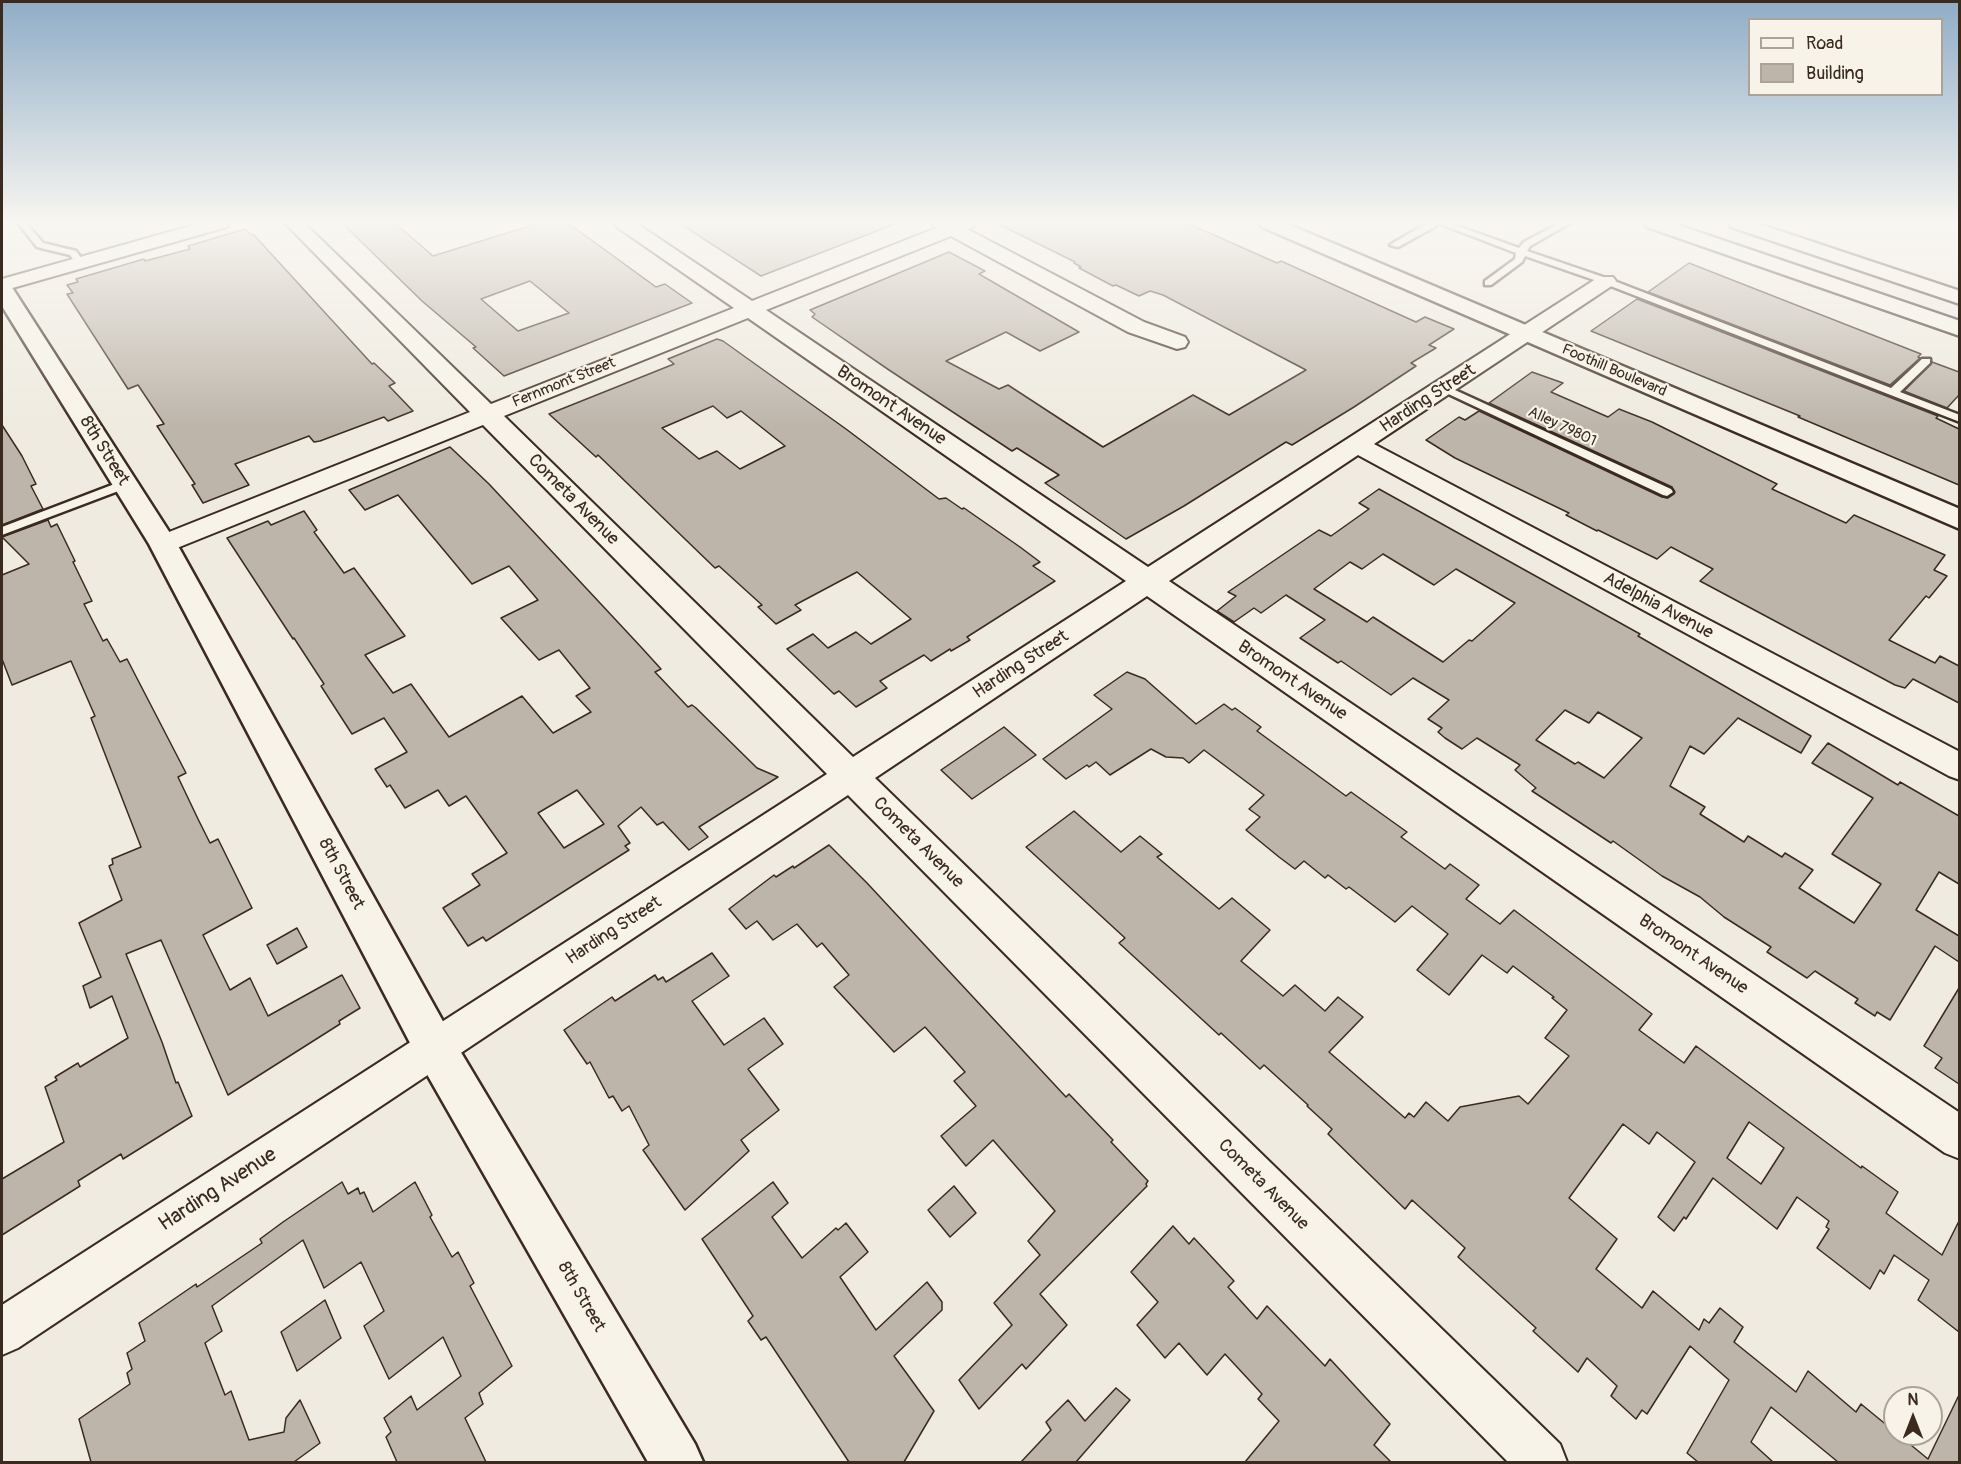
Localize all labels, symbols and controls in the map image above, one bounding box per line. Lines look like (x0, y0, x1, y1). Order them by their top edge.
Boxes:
legend (1748, 18, 1943, 96)
text: Road (1806, 32, 1843, 55)
text: Building (1806, 62, 1864, 85)
street label: Foothill Boulevard (1559, 341, 1669, 401)
street label: Fernmont Street (510, 354, 618, 412)
street label: Harding Street (1376, 360, 1480, 438)
street label: Bromont Avenue (832, 361, 950, 451)
street label: Alley 79801 (1525, 403, 1599, 451)
street label: 8th Street (74, 412, 134, 490)
street label: Cometa Avenue (523, 450, 623, 550)
street label: Adelphia Avenue (1599, 568, 1717, 644)
street label: Harding Street (969, 626, 1073, 704)
street label: Bromont Avenue (1233, 636, 1351, 726)
street label: Cometa Avenue (868, 793, 968, 893)
street label: 8th Street (313, 835, 369, 913)
street label: Harding Street (562, 892, 666, 970)
street label: Bromont Avenue (1634, 910, 1752, 1000)
street label: Cometa Avenue (1213, 1135, 1313, 1235)
street label: Harding Avenue (154, 1143, 282, 1237)
street label: 8th Street (552, 1258, 610, 1336)
north arrow (1883, 1386, 1943, 1446)
text: N (1908, 1390, 1918, 1410)

